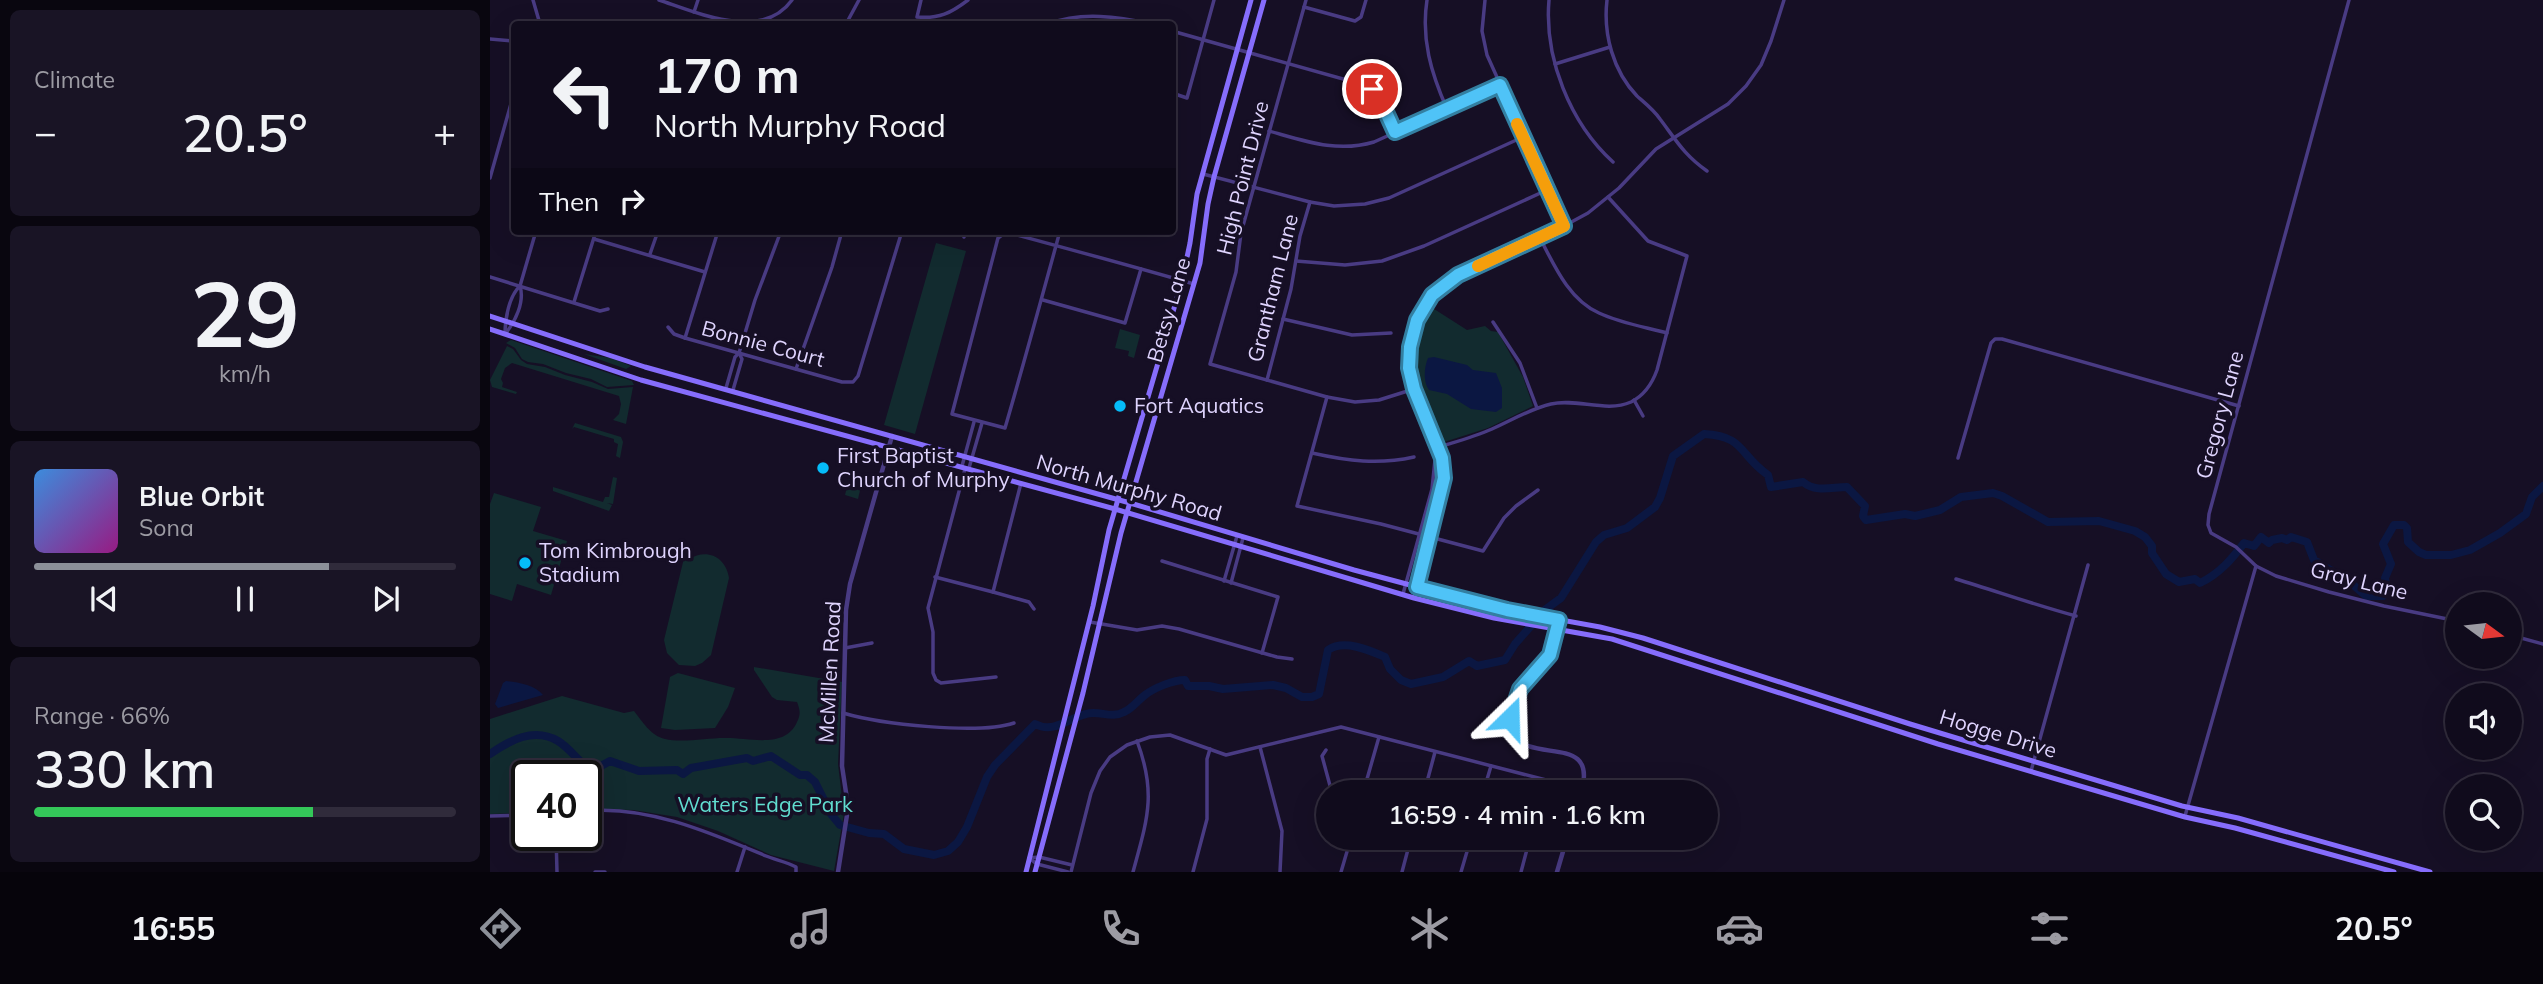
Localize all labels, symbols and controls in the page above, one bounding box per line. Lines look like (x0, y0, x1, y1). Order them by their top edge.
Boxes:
text: 170 m (654, 44, 800, 105)
icon: left (539, 49, 630, 140)
pin (1342, 59, 1402, 119)
text: Climate (34, 65, 115, 94)
icon: arrive (1353, 70, 1391, 108)
street label: High Point Drive (1210, 98, 1274, 257)
text: 20.5° (182, 100, 308, 165)
text: North Murphy Road (654, 105, 946, 145)
text: − (34, 108, 57, 156)
text: + (433, 108, 456, 156)
icon: right (613, 182, 651, 220)
text: Then (539, 185, 599, 218)
street label: Grantham Lane (1241, 211, 1303, 365)
street label: Betsy Lane (1141, 254, 1195, 365)
text: 29 (190, 256, 300, 370)
street label: Bonnie Court (699, 314, 828, 372)
street label: Gregory Lane (2189, 348, 2249, 482)
text: km/h (219, 359, 271, 388)
place label: Fort Aquatics (1134, 392, 1264, 418)
marker: Fort Aquatics (1112, 398, 1128, 414)
place label: First Baptist Church of Murphy (837, 442, 1010, 492)
street label: North Murphy Road (1034, 448, 1225, 526)
marker: First Baptist Church of Murphy (815, 460, 831, 476)
text: Blue Orbit (139, 480, 264, 513)
text: Sona (139, 513, 194, 542)
place label: Tom Kimbrough Stadium (539, 537, 692, 587)
marker: Tom Kimbrough Stadium (517, 555, 533, 571)
street label: Gray Lane (2308, 555, 2411, 605)
icon: previous (85, 580, 123, 618)
icon: pause (226, 580, 264, 618)
icon: next (367, 580, 405, 618)
north arrow (2445, 592, 2522, 668)
map controls (2445, 592, 2522, 851)
street label: McMillen Road (812, 600, 846, 744)
position arrow (1473, 681, 1547, 755)
button: sound (2445, 683, 2522, 760)
text: Range · 66% (34, 701, 170, 730)
street label: Hogge Drive (1937, 703, 2060, 763)
text: 330 km (34, 736, 215, 801)
speed limit sign: 40 (511, 760, 602, 851)
button: search (2445, 774, 2522, 851)
park label: Waters Edge Park (677, 791, 853, 817)
text: 16:59 · 4 min · 1.6 km (1388, 798, 1646, 831)
icon: directions (476, 904, 525, 953)
icon: music (786, 904, 835, 953)
icon: phone (1096, 904, 1145, 953)
icon: climate (1405, 904, 1454, 953)
icon: car (1715, 904, 1764, 953)
icon: filters (2025, 904, 2074, 953)
text: 16:55 (130, 908, 215, 948)
text: 20.5° (2335, 908, 2413, 948)

